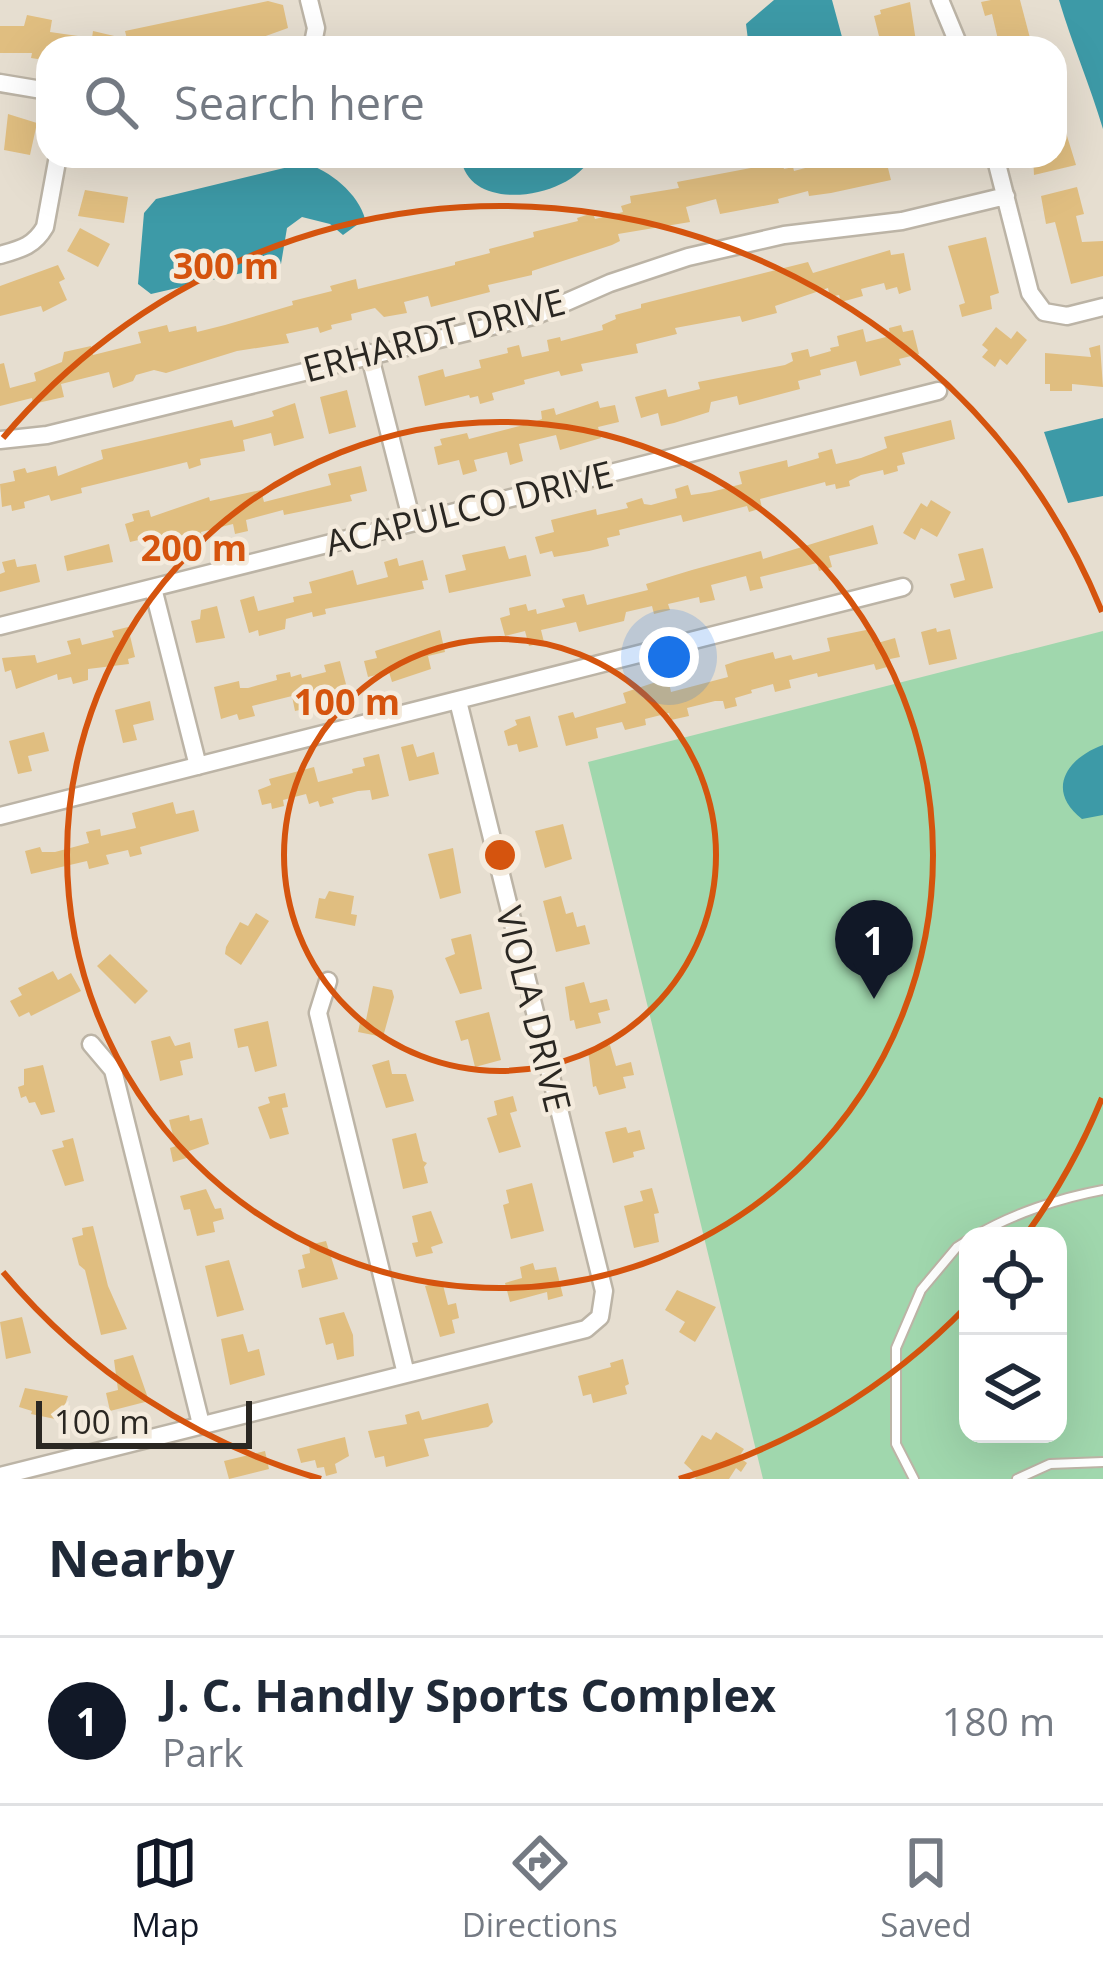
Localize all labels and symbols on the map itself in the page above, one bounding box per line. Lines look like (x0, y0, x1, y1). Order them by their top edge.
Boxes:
text: 300 m (173, 241, 279, 290)
street label: ERHARDT DRIVE (298, 277, 570, 393)
street label: ACAPULCO DRIVE (320, 449, 618, 567)
text: 200 m (141, 523, 247, 572)
your location (639, 627, 699, 687)
text: 100 m (294, 677, 400, 726)
centre of rings (479, 834, 521, 876)
pin: 1 (835, 900, 913, 999)
street label: VIOLA DRIVE (485, 901, 583, 1117)
scale bar (36, 1395, 252, 1448)

